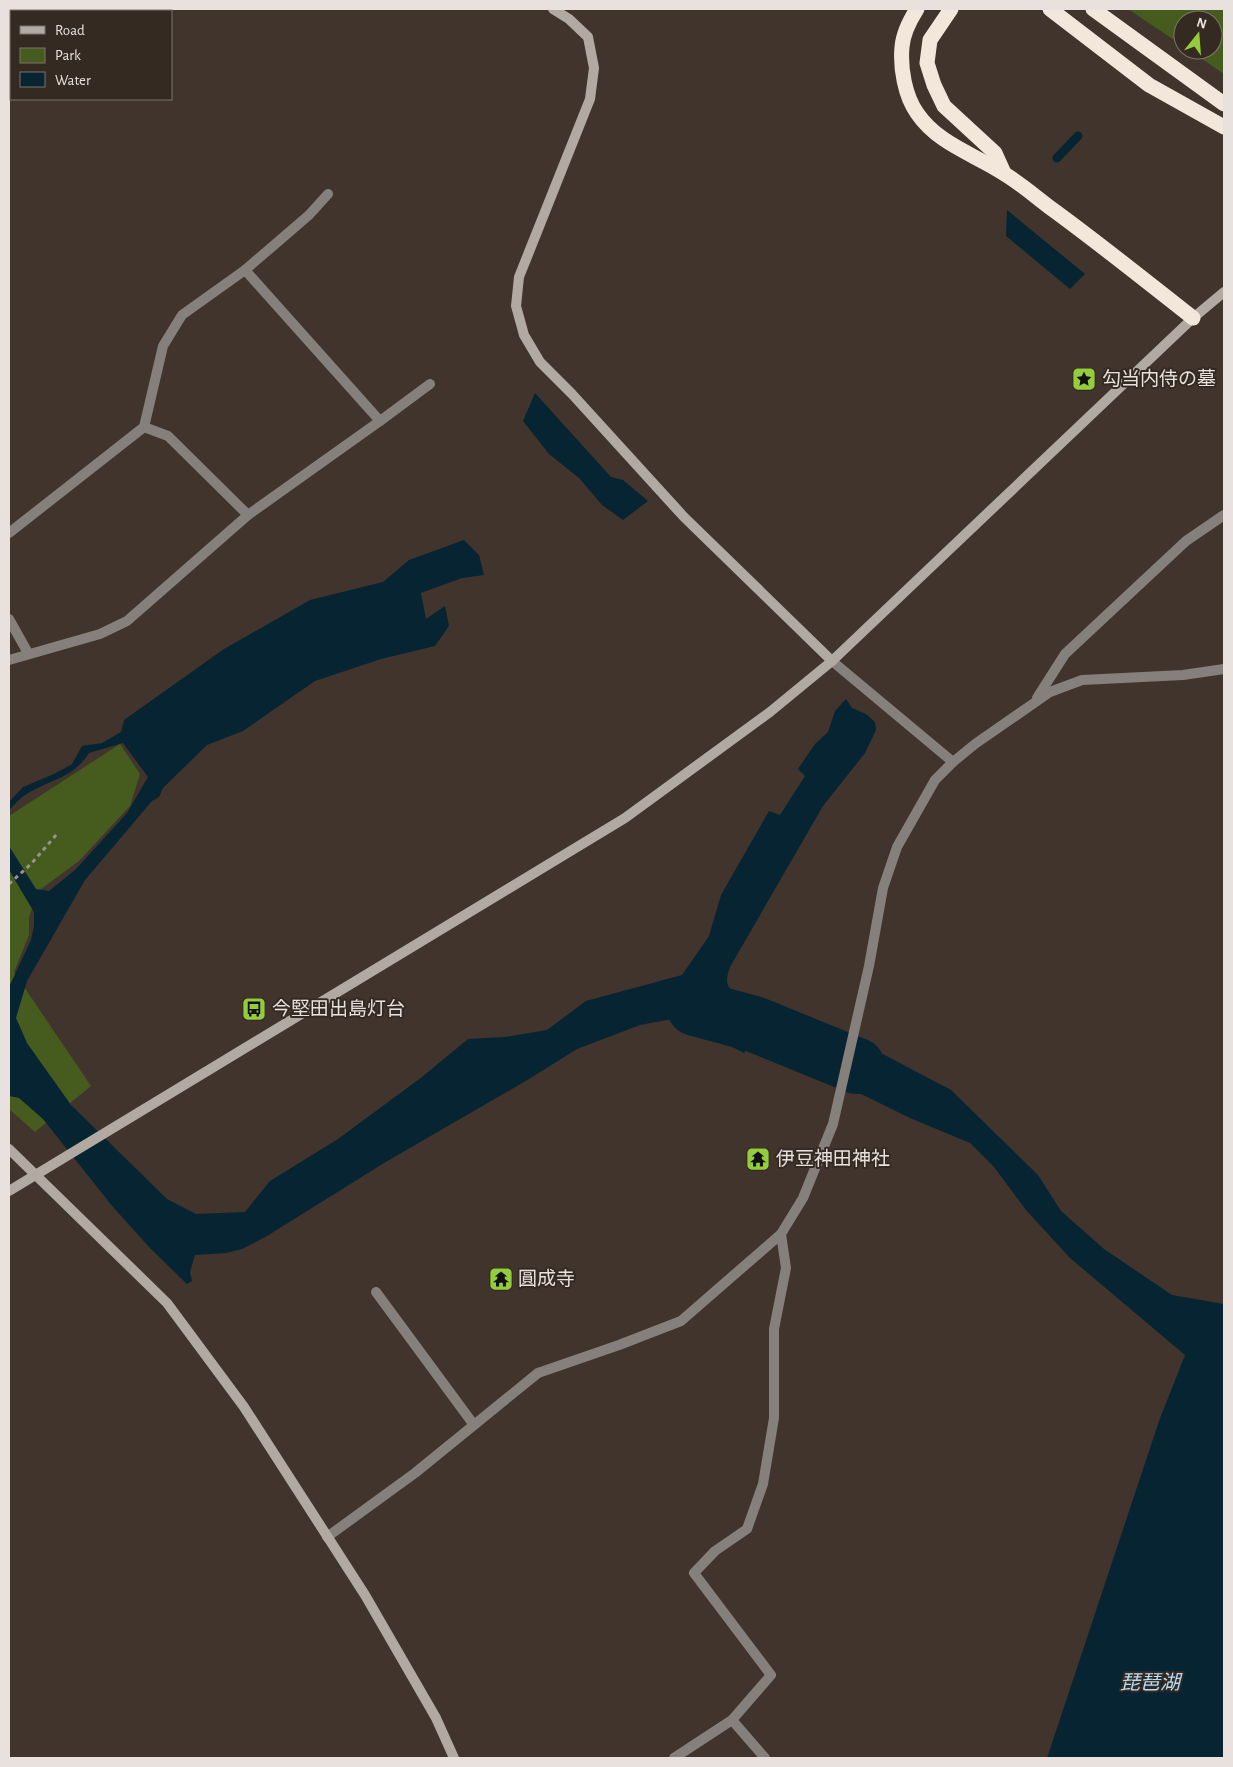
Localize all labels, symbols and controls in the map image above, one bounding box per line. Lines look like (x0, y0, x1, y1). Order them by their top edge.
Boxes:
legend (10, 10, 172, 100)
north arrow (1173, 10, 1223, 60)
text: N (1195, 15, 1208, 32)
text: Road (55, 23, 85, 38)
text: Park (55, 48, 81, 63)
text: Water (55, 73, 91, 88)
place icon: 勾当内侍の墓 (1071, 366, 1097, 392)
place label: 勾当内侍の墓 (1102, 368, 1216, 389)
bus stop icon: 今堅田出島灯台 (241, 996, 267, 1022)
place label: 今堅田出島灯台 (272, 998, 405, 1019)
temple icon: 伊豆神田神社 (745, 1146, 771, 1172)
place label: 伊豆神田神社 (776, 1148, 890, 1169)
temple icon: 圓成寺 (488, 1266, 514, 1292)
place label: 圓成寺 (518, 1268, 575, 1289)
water label: 琵琶湖 (1120, 1672, 1183, 1693)

